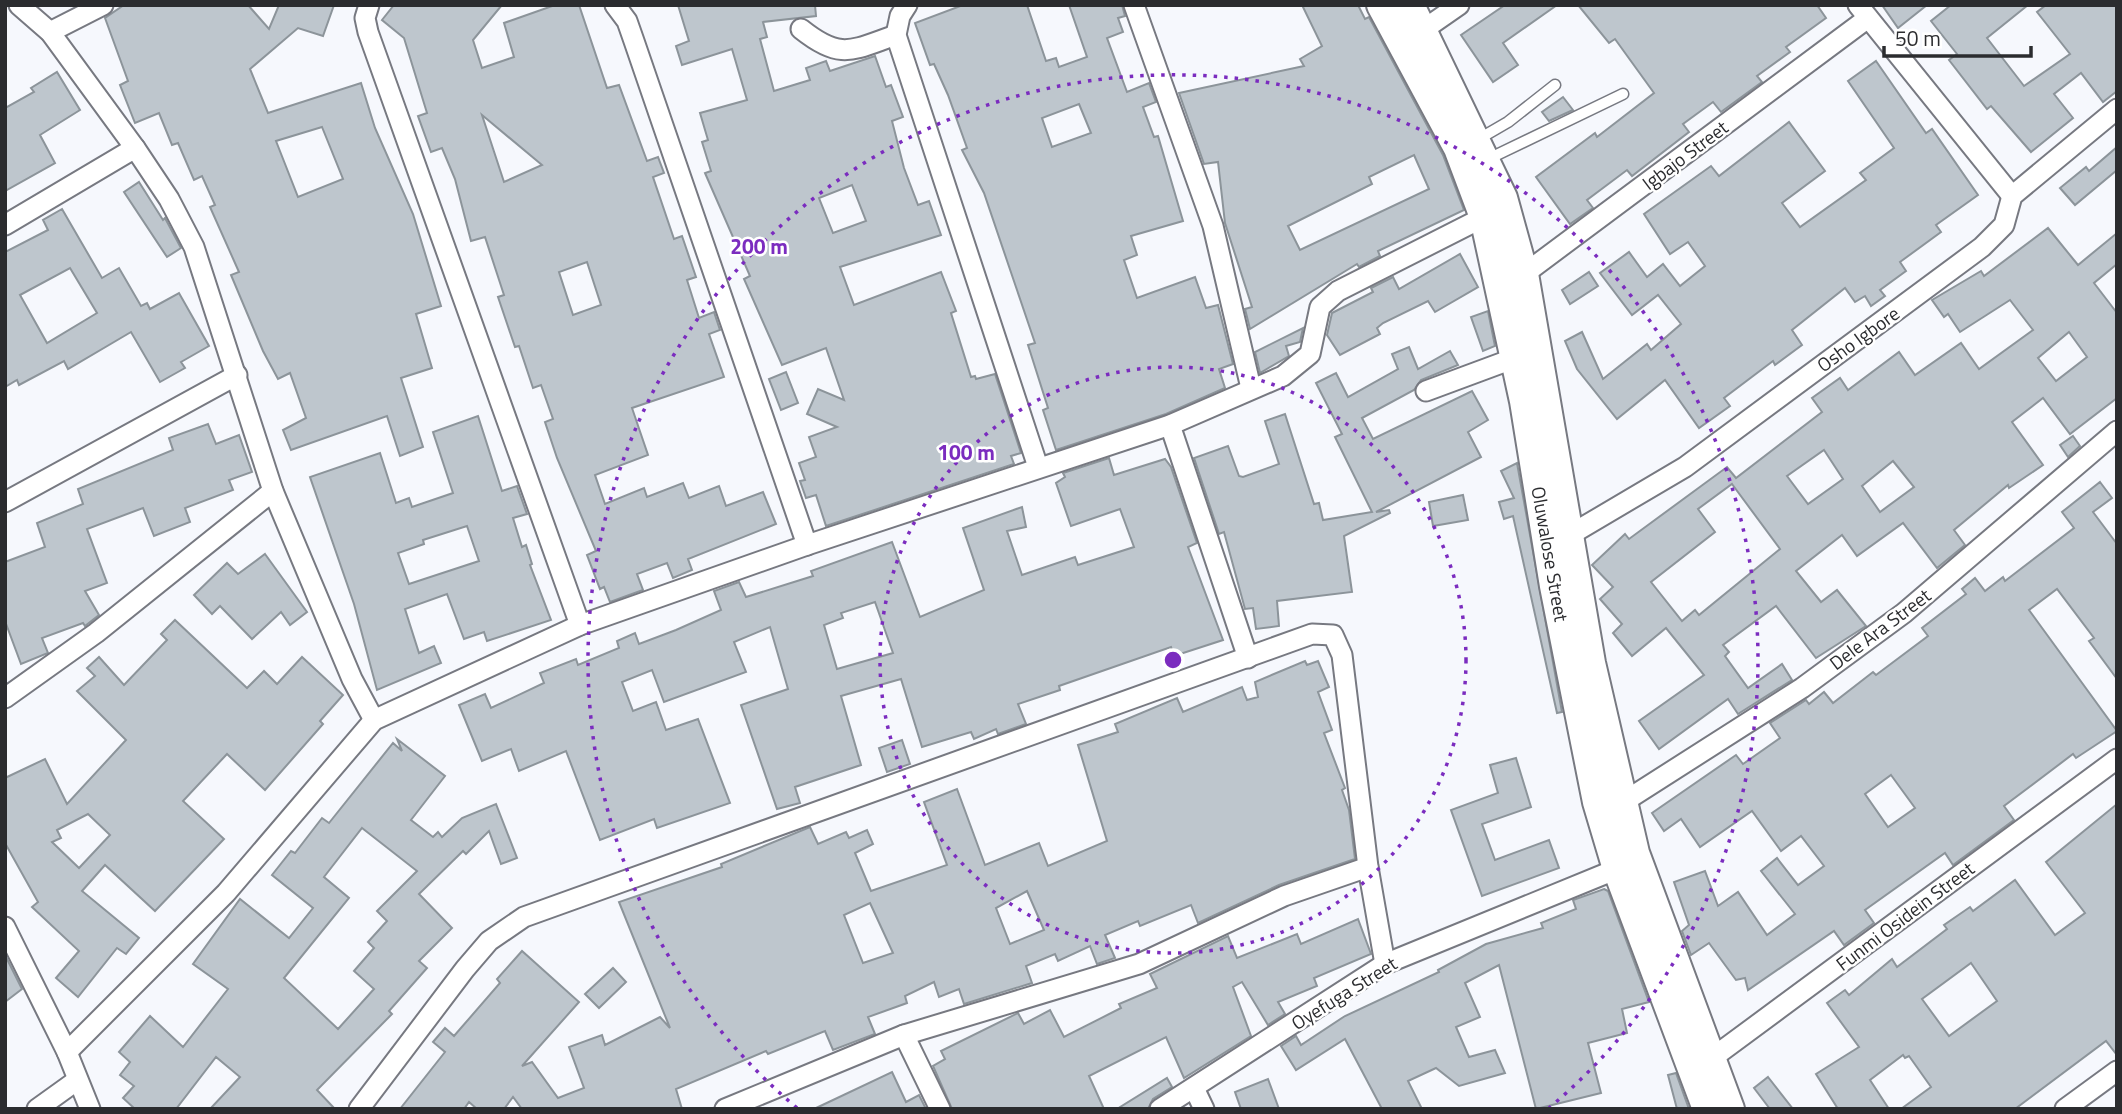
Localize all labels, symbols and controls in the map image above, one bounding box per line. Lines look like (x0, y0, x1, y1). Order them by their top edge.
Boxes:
scale bar (1884, 14, 2031, 58)
text: 50 m (1895, 22, 1941, 54)
street label: Igbajo Street (1636, 112, 1734, 197)
text: 200 m (730, 230, 788, 262)
street label: Osho Igbore (1810, 299, 1905, 379)
text: 100 m (937, 436, 995, 468)
street label: Oluwalose Street (1524, 484, 1577, 624)
street label: Dele Ara Street (1823, 581, 1937, 676)
centre of rings (1161, 648, 1185, 672)
street label: Funmi Osidein Street (1829, 854, 1980, 977)
street label: Oyefuga Street (1285, 948, 1403, 1037)

